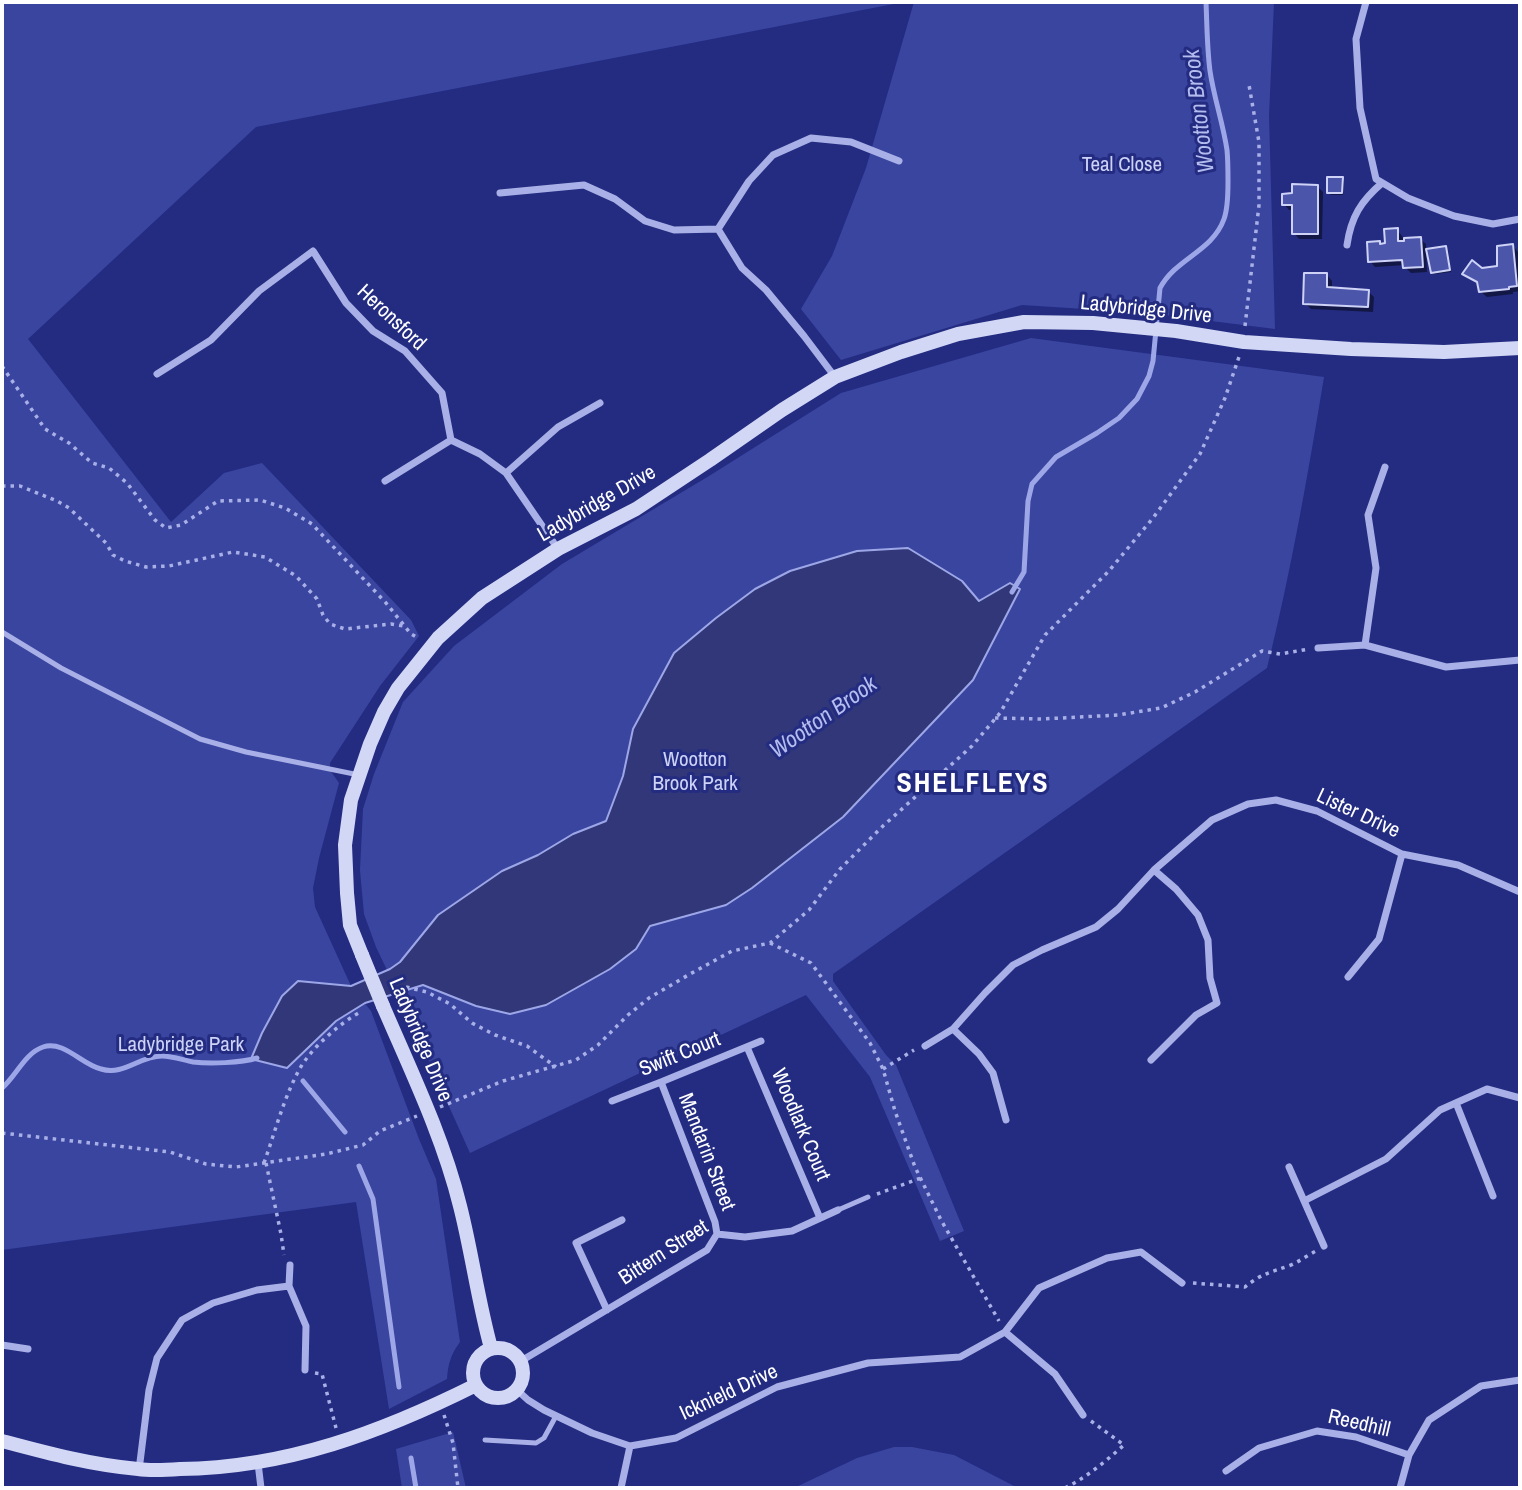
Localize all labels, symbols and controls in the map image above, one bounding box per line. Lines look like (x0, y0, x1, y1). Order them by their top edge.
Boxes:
water label: Wootton Brook (1179, 48, 1221, 174)
park label: Teal Close (1082, 152, 1162, 178)
street label: Heronsford (351, 280, 431, 356)
street label: Ladybridge Drive (1079, 291, 1213, 329)
street label: Ladybridge Drive (534, 460, 660, 548)
water label: Wootton Brook (765, 671, 883, 765)
park label: Wootton Brook Park (652, 747, 738, 797)
district label: SHELFLEYS (898, 767, 1048, 801)
street label: Lister Drive (1312, 784, 1404, 844)
street label: Ladybridge Drive (383, 974, 457, 1106)
street label: Swift Court (636, 1027, 724, 1083)
park label: Ladybridge Park (118, 1032, 244, 1058)
street label: Woodlark Court (765, 1065, 835, 1185)
street label: Mandarin Street (672, 1090, 740, 1214)
street label: Bittern Street (615, 1215, 713, 1291)
street label: Icknield Drive (676, 1359, 782, 1427)
street label: Reedhill (1325, 1405, 1393, 1443)

